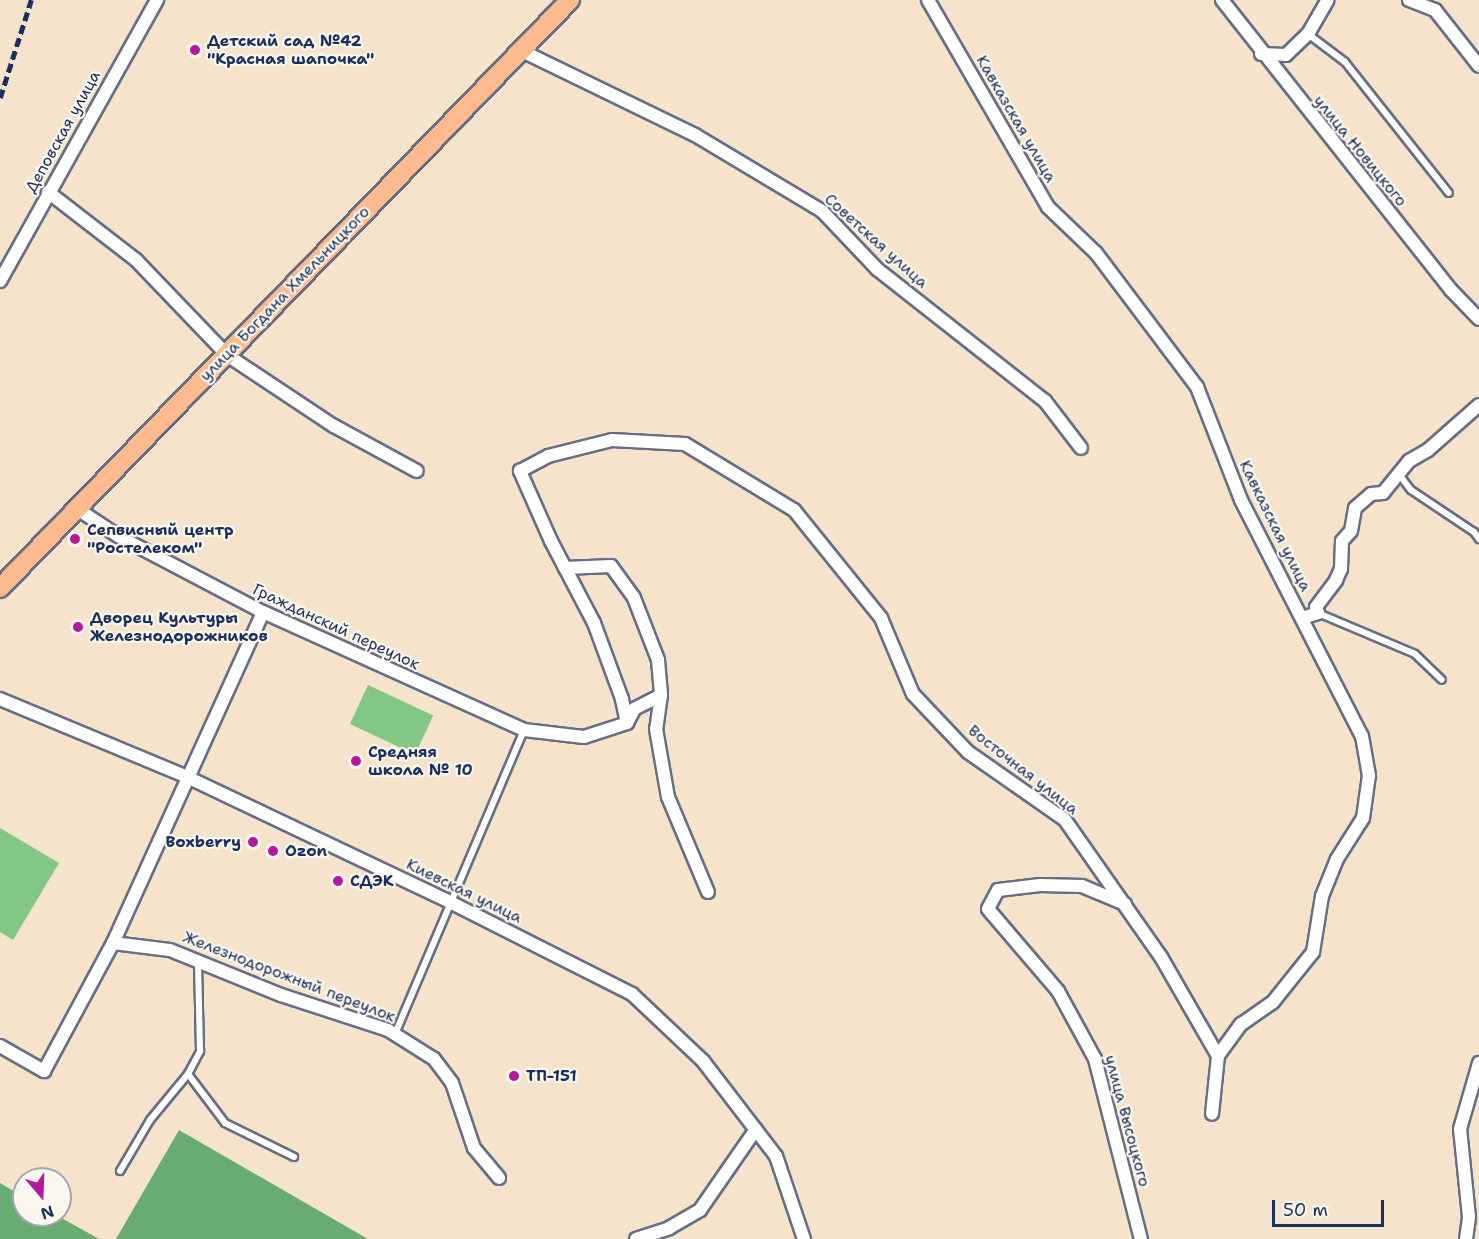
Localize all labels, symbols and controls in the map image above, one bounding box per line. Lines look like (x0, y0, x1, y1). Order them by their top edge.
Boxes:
place label: Детский сад №42 "Красная шапочка" (207, 31, 374, 69)
marker: Детский сад №42 "Красная шапочка" (188, 43, 202, 57)
street label: Кавказская улица (972, 52, 1060, 186)
street label: Деповская улица (21, 68, 105, 196)
street label: улица Новицкого (1309, 92, 1411, 210)
street label: Советская улица (820, 190, 932, 292)
street label: улица Богдана Хмельницкого (196, 203, 374, 385)
street label: Кавказская улица (1235, 457, 1315, 595)
place label: Сепвисный центр "Ростелеком" (87, 520, 234, 558)
marker: Сепвисный центр "Ростелеком" (68, 532, 82, 546)
street label: Гражданский переулок (250, 580, 422, 674)
place label: Дворец Культуры Железнодорожников (90, 608, 268, 646)
marker: Дворец Культуры Железнодорожников (71, 620, 85, 634)
street label: Восточная улица (964, 721, 1082, 819)
place label: Средняя школа № 10 (368, 742, 473, 780)
marker: Средняя школа № 10 (349, 754, 363, 768)
place label: Boxberry (165, 832, 241, 852)
marker: Boxberry (246, 835, 260, 849)
place label: Ozon (285, 841, 327, 861)
marker: Ozon (266, 844, 280, 858)
street label: Киевская улица (403, 855, 525, 927)
place label: СДЭК (350, 871, 394, 891)
marker: СДЭК (331, 874, 345, 888)
street label: Железнодорожный переулок (180, 928, 398, 1026)
street label: улица Высоцкого (1100, 1053, 1154, 1189)
place label: ТП-151 (526, 1066, 577, 1086)
marker: ТП-151 (507, 1069, 521, 1083)
north arrow (12, 1167, 72, 1227)
scale bar (1275, 1188, 1388, 1226)
text: 50 m (1283, 1198, 1328, 1222)
text: N (38, 1201, 57, 1225)

